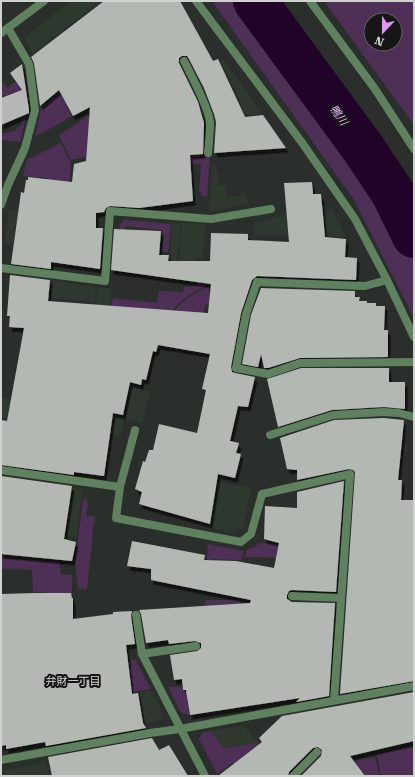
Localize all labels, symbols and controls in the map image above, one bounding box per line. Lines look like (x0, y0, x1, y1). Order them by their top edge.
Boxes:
north arrow (363, 12, 403, 52)
text: N (373, 33, 386, 48)
water label: 鴨川 (327, 103, 351, 129)
district label: 弁財一丁目 (46, 675, 101, 688)

